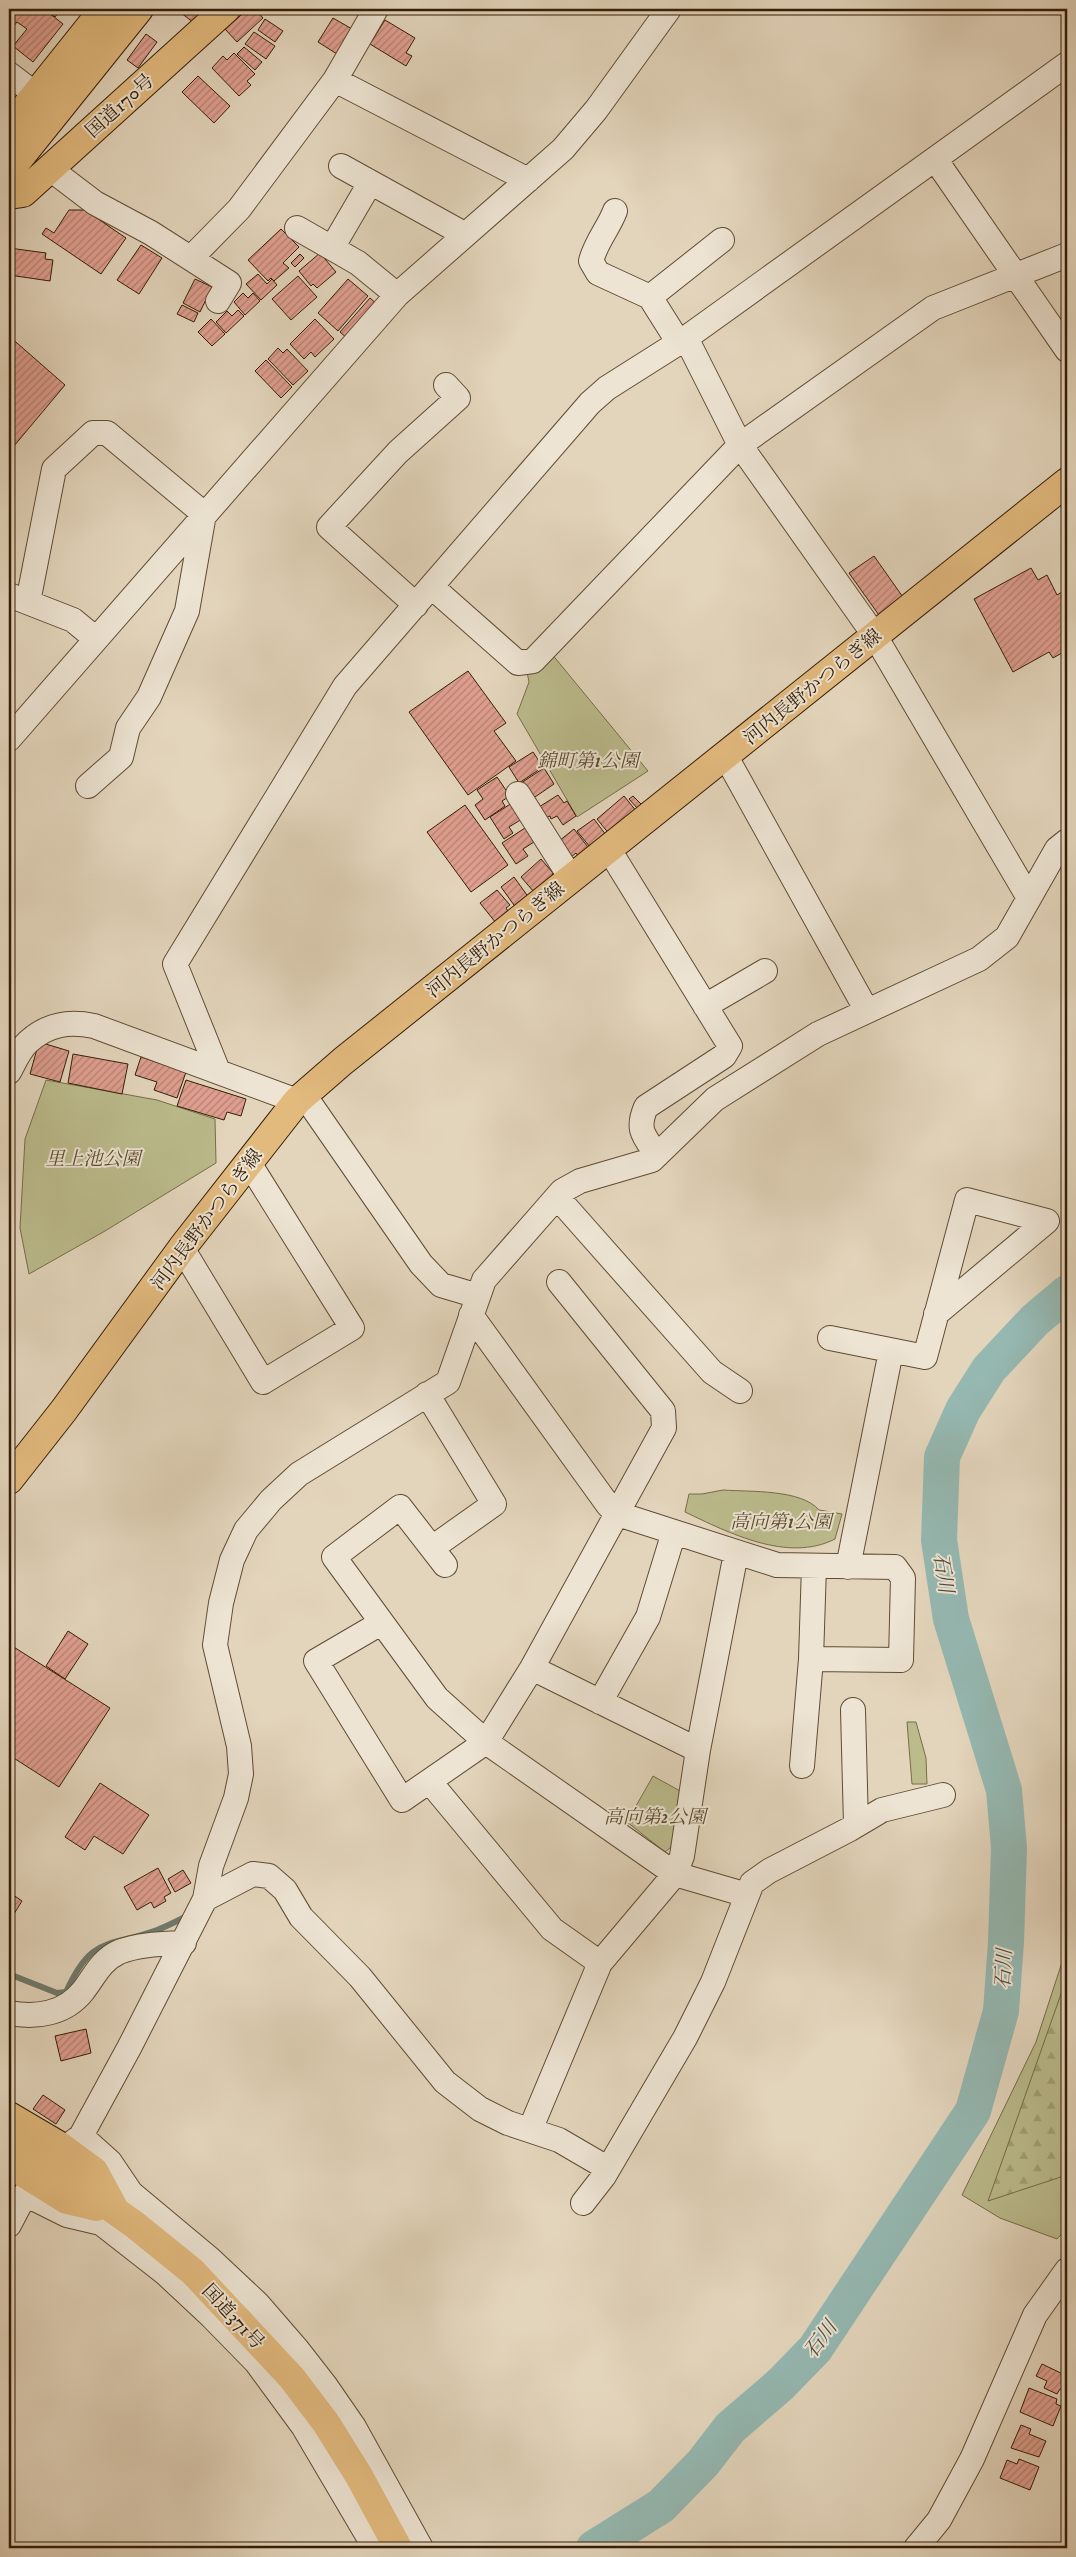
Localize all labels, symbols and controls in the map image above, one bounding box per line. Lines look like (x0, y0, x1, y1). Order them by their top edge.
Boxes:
street label: 国道170号 (81, 69, 159, 143)
street label: 河内長野かつらぎ線 (739, 624, 887, 750)
park label: 錦町第1公園 (537, 750, 642, 773)
street label: 河内長野かつらぎ線 (422, 877, 570, 1003)
street label: 河内長野かつらぎ線 (147, 1145, 268, 1295)
park label: 里上池公園 (45, 1148, 143, 1171)
park label: 高向第1公園 (730, 1511, 835, 1534)
water label: 石川 (927, 1552, 958, 1597)
park label: 高向第2公園 (604, 1806, 709, 1829)
water label: 石川 (991, 1946, 1018, 1990)
street label: 国道371号 (197, 2280, 269, 2355)
water label: 石川 (799, 2315, 844, 2363)

